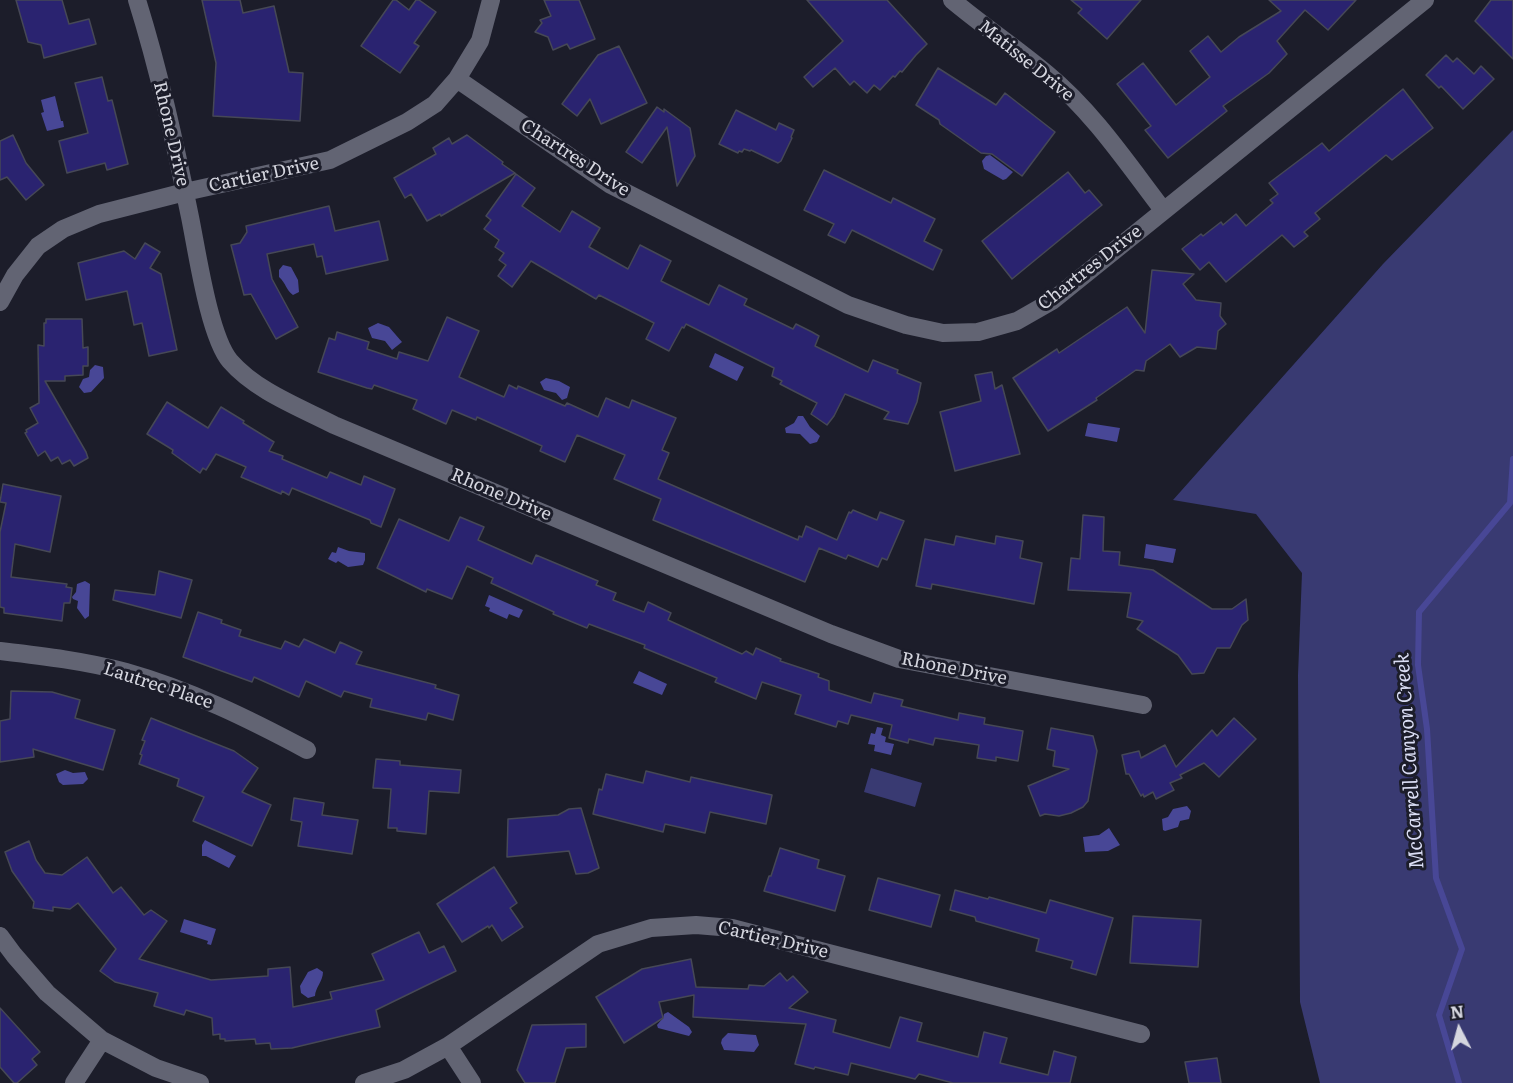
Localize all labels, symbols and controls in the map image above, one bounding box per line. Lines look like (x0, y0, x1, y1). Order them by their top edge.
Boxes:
street label: Matisse Drive (974, 16, 1078, 106)
street label: Rhone Drive (148, 79, 194, 189)
street label: Chartres Drive (516, 115, 634, 201)
street label: Cartier Drive (207, 153, 321, 197)
street label: Chartres Drive (1034, 221, 1146, 315)
street label: Rhone Drive (447, 464, 555, 526)
street label: Rhone Drive (899, 648, 1009, 690)
water label: McCarrell Canyon Creek (1390, 652, 1430, 870)
street label: Lautrec Place (101, 658, 215, 714)
street label: Cartier Drive (716, 917, 830, 963)
text: N (1449, 998, 1465, 1024)
north arrow (1429, 999, 1489, 1059)

